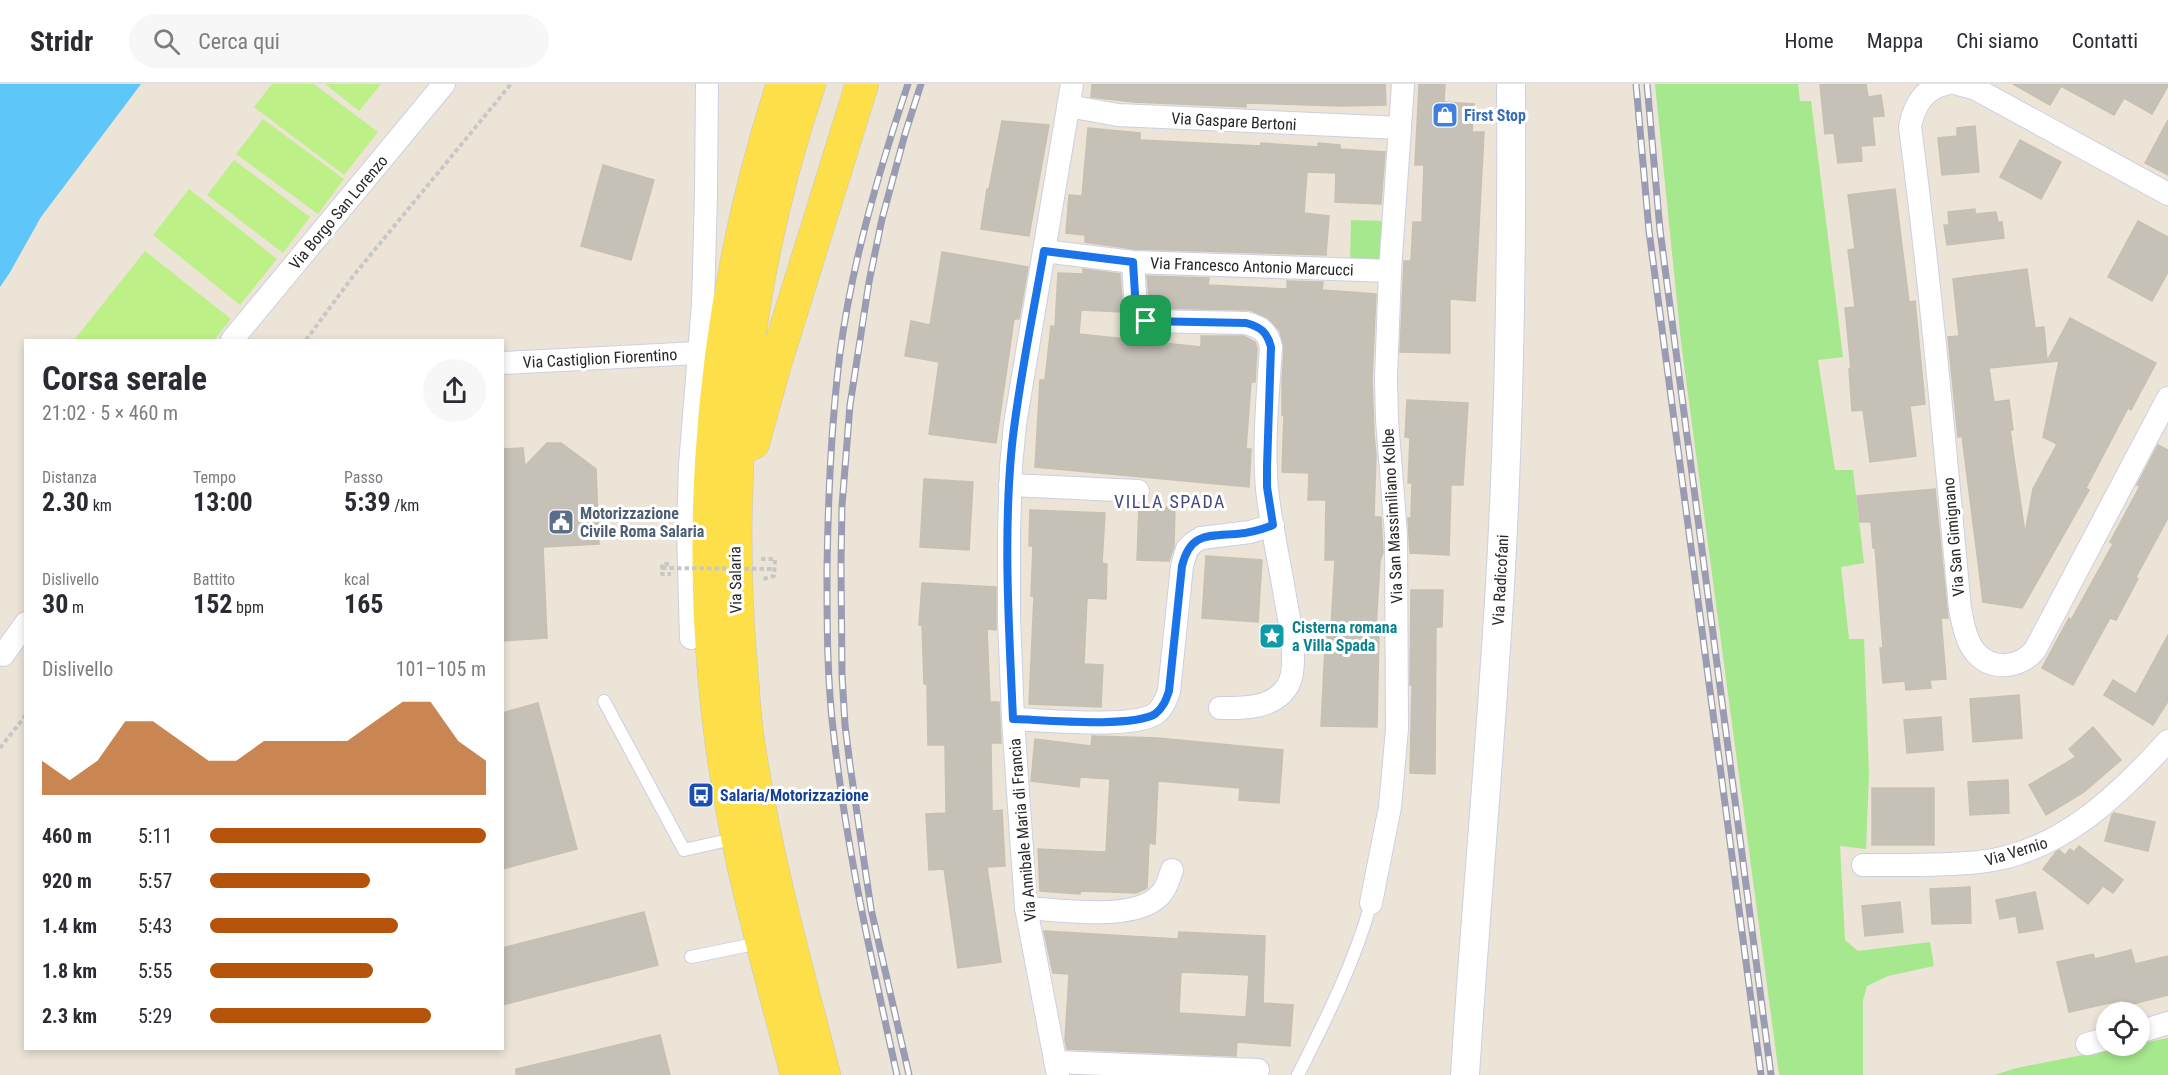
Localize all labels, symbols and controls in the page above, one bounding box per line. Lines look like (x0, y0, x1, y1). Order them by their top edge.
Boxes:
search box (129, 14, 549, 68)
text: Stridr (30, 25, 93, 58)
icon: search (150, 25, 183, 58)
text: Cerca qui (198, 29, 280, 54)
text: Home (1784, 29, 1834, 53)
text: Mappa (1867, 29, 1923, 53)
text: Chi siamo (1956, 29, 2039, 53)
text: Contatti (2072, 29, 2138, 53)
shop icon: First Stop (1430, 100, 1460, 130)
place label: First Stop (1464, 106, 1526, 125)
street label: Via Gaspare Bertoni (1171, 109, 1297, 134)
street label: Via Borgo San Lorenzo (285, 151, 392, 273)
street label: Via Francesco Antonio Marcucci (1150, 253, 1354, 280)
pin (1120, 295, 1171, 346)
icon: arrive (1129, 304, 1162, 337)
street label: Via Castiglion Fiorentino (522, 345, 678, 372)
text: Corsa serale (42, 359, 207, 398)
button: share (423, 359, 486, 422)
text: 21:02 · 5 × 460 m (42, 401, 178, 425)
street label: Via San Massimiliano Kolbe (1378, 428, 1407, 604)
text: Distanza (42, 468, 97, 487)
text: Tempo (193, 468, 236, 487)
text: Passo (344, 468, 383, 487)
street label: Via San Gimignano (1939, 477, 1968, 597)
text: 2.30 (42, 487, 89, 517)
text: 13:00 (193, 487, 253, 517)
text: 5:39 (344, 487, 391, 517)
district label: VILLA SPADA (1114, 491, 1226, 512)
text: km (89, 496, 112, 515)
text: /km (391, 496, 419, 515)
place label: Motorizzazione Civile Roma Salaria (580, 504, 705, 541)
public building icon: Motorizzazione Civile Roma Salaria (546, 507, 576, 537)
street label: Via Radicofani (1489, 534, 1512, 626)
street label: Via Salaria (725, 546, 746, 614)
text: Dislivello (42, 570, 99, 589)
text: Battito (193, 570, 235, 589)
text: kcal (344, 570, 370, 589)
text: 30 (42, 589, 68, 619)
text: 152 (193, 589, 232, 619)
text: 165 (344, 589, 383, 619)
text: m (68, 598, 84, 617)
text: bpm (232, 598, 264, 617)
place label: Cisterna romana a Villa Spada (1292, 618, 1398, 655)
place icon: Cisterna romana a Villa Spada (1257, 621, 1287, 651)
text: Dislivello (42, 657, 113, 681)
text: 101–105 m (396, 657, 486, 681)
street label: Via Annibale Maria di Francia (1005, 738, 1040, 922)
bus stop icon: Salaria/Motorizzazione (686, 780, 716, 810)
place label: Salaria/Motorizzazione (720, 786, 869, 805)
text: 460 m (42, 824, 92, 848)
text: 5:11 (138, 824, 172, 848)
street label: Via Vernio (1983, 833, 2050, 870)
text: 920 m (42, 869, 92, 893)
text: 5:57 (138, 869, 172, 893)
text: 1.4 km (42, 914, 97, 938)
text: 5:43 (138, 914, 172, 938)
text: 1.8 km (42, 959, 97, 983)
text: 5:55 (138, 959, 172, 983)
map controls (2096, 1002, 2150, 1056)
button: locate (2096, 1002, 2150, 1056)
text: 2.3 km (42, 1004, 97, 1028)
text: 5:29 (138, 1004, 172, 1028)

